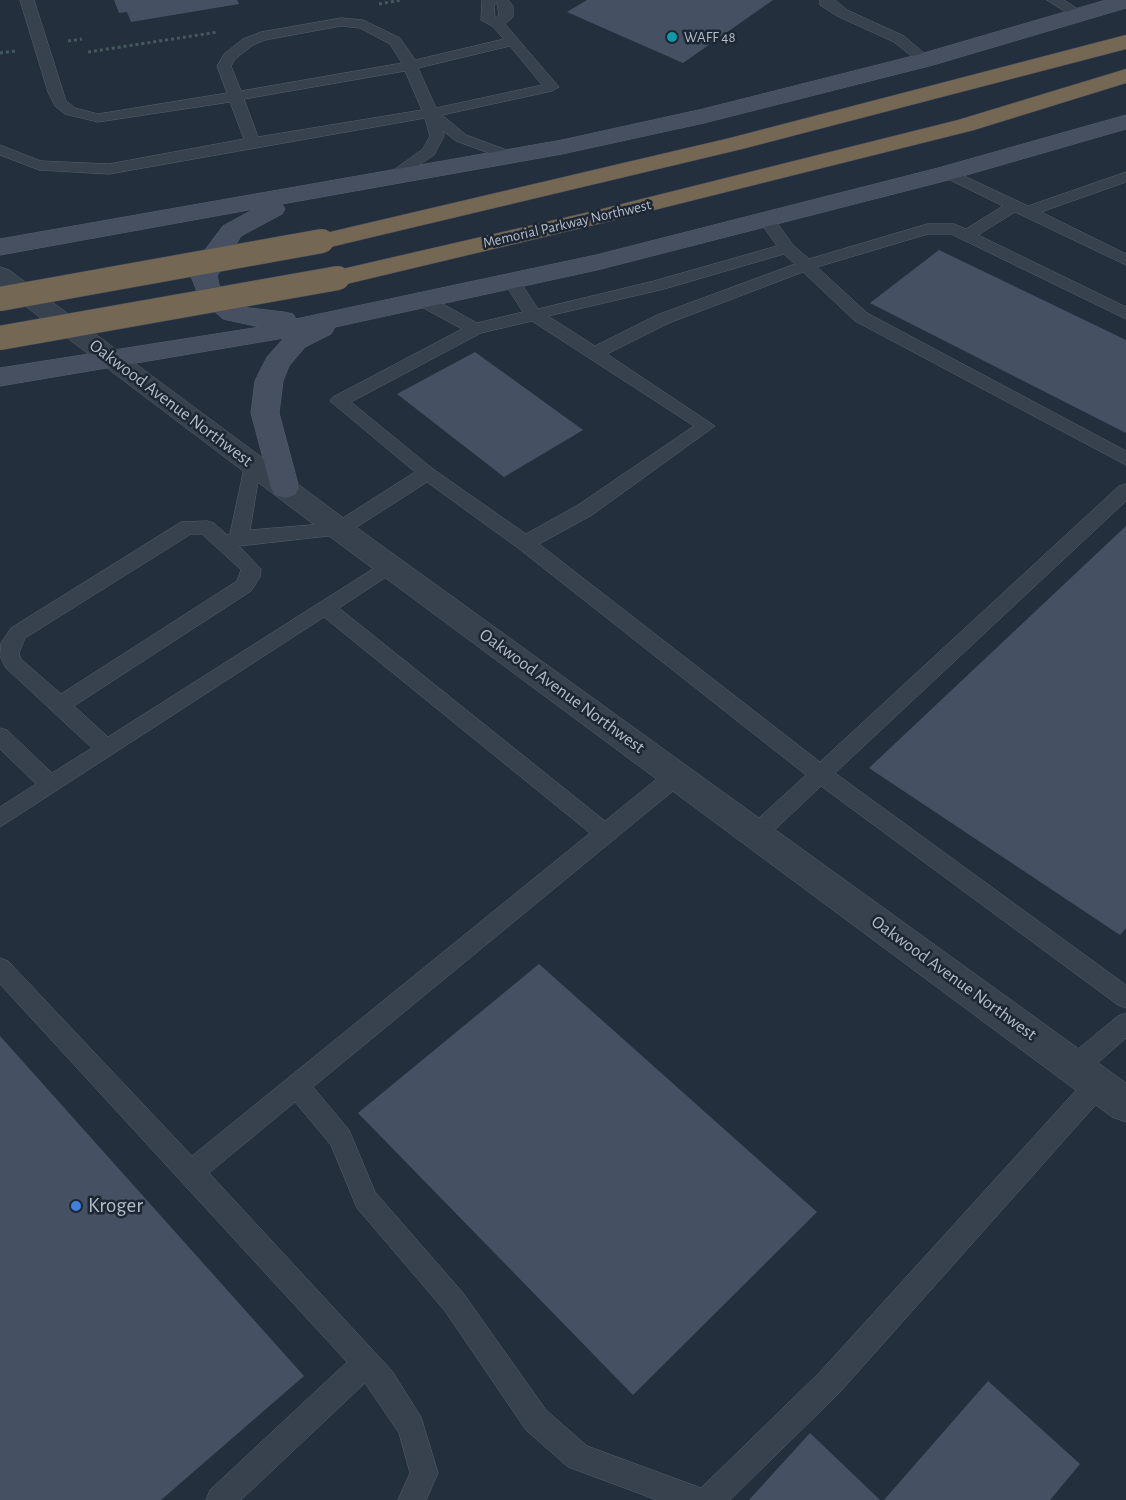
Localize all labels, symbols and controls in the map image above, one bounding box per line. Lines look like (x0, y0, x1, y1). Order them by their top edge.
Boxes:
place label: WAFF 48 (684, 28, 736, 46)
marker: WAFF 48 (665, 30, 679, 44)
street label: Memorial Parkway Northwest (481, 196, 653, 252)
street label: Oakwood Avenue Northwest (85, 334, 257, 472)
street label: Oakwood Avenue Northwest (475, 624, 649, 758)
street label: Oakwood Avenue Northwest (867, 911, 1041, 1045)
place label: Kroger (88, 1193, 143, 1219)
marker: Kroger (69, 1199, 83, 1213)

